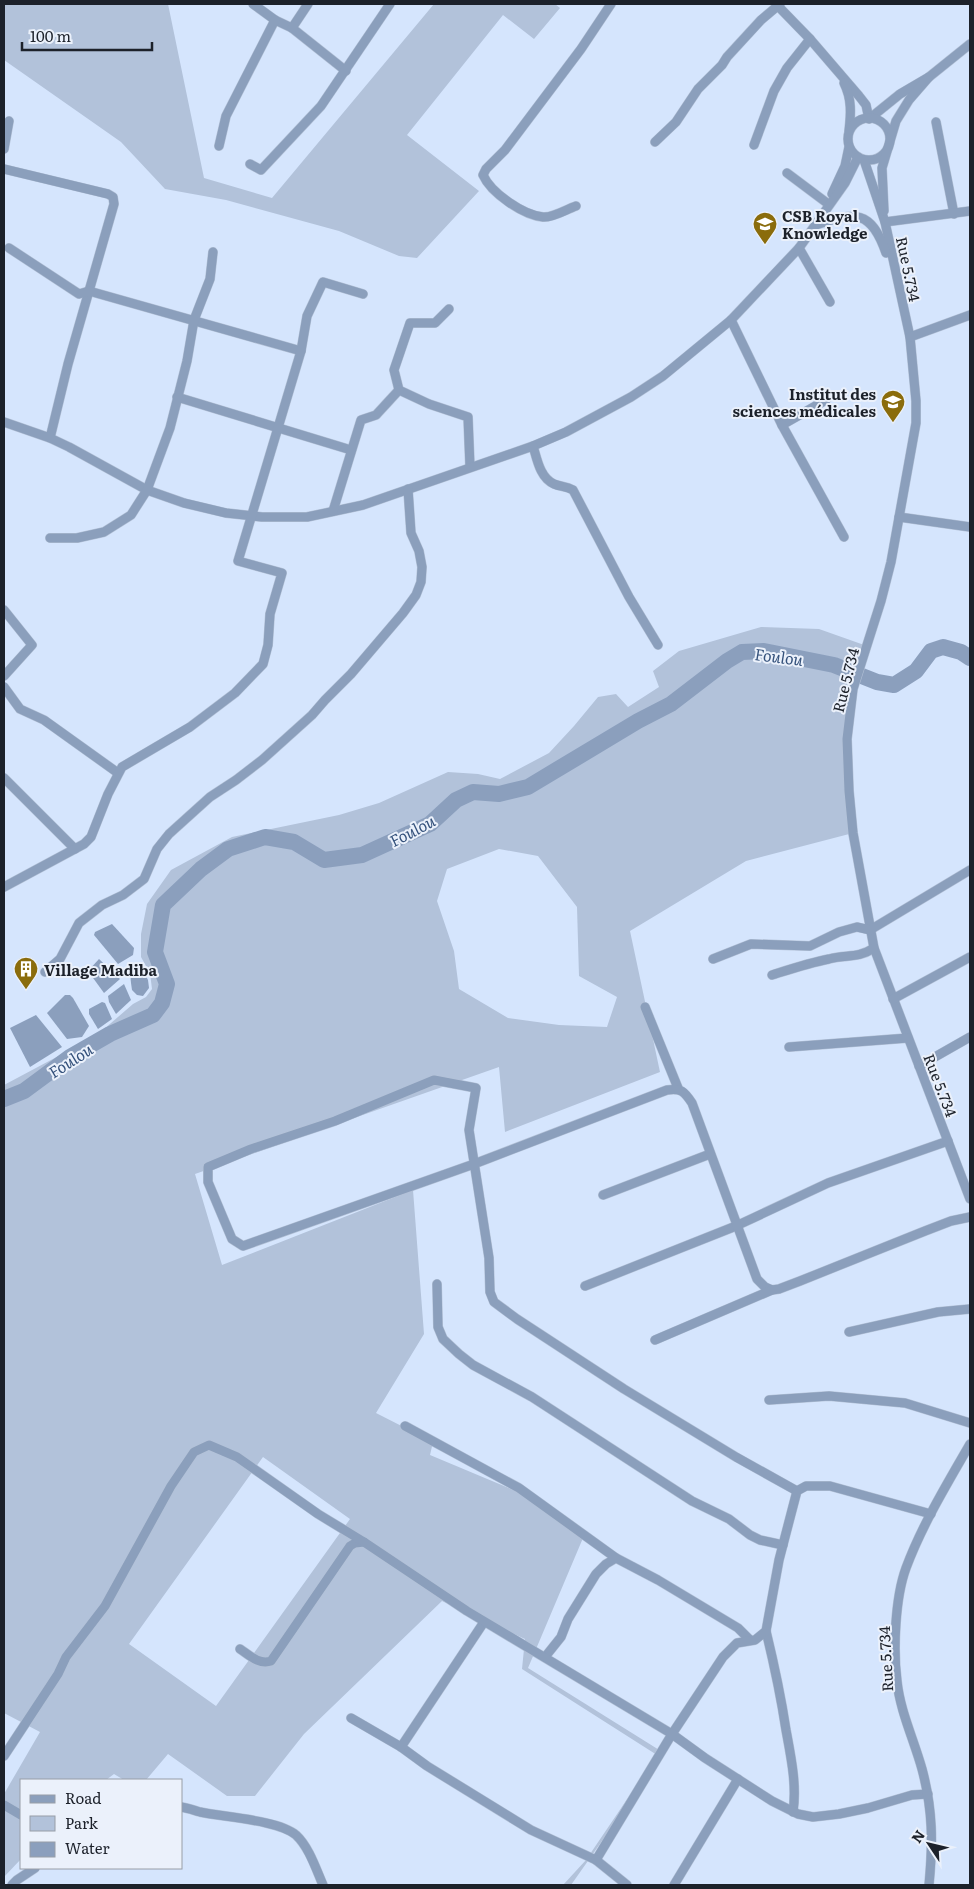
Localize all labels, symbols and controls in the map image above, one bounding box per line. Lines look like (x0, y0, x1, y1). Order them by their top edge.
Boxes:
scale bar (22, 20, 152, 52)
text: 100 m (30, 24, 71, 47)
place label: CSB Royal Knowledge (782, 204, 868, 244)
school or university icon: CSB Royal Knowledge (752, 211, 778, 245)
street label: Rue 5.734 (891, 234, 927, 304)
place label: Institut des sciences médicales (733, 382, 877, 422)
school or university icon: Institut des sciences médicales (880, 389, 906, 423)
water label: Foulou (753, 641, 805, 671)
street label: Rue 5.734 (826, 645, 864, 715)
water label: Foulou (385, 808, 440, 852)
building icon: Village Madiba (13, 956, 39, 990)
place label: Village Madiba (44, 958, 158, 981)
water label: Foulou (43, 1036, 97, 1083)
street label: Rue 5.734 (918, 1050, 964, 1120)
street label: Rue 5.734 (872, 1625, 898, 1693)
legend (20, 1779, 182, 1869)
text: Road (65, 1786, 101, 1809)
text: Park (65, 1811, 99, 1834)
north arrow (904, 1819, 954, 1869)
text: N (906, 1825, 929, 1847)
text: Water (65, 1836, 110, 1859)

